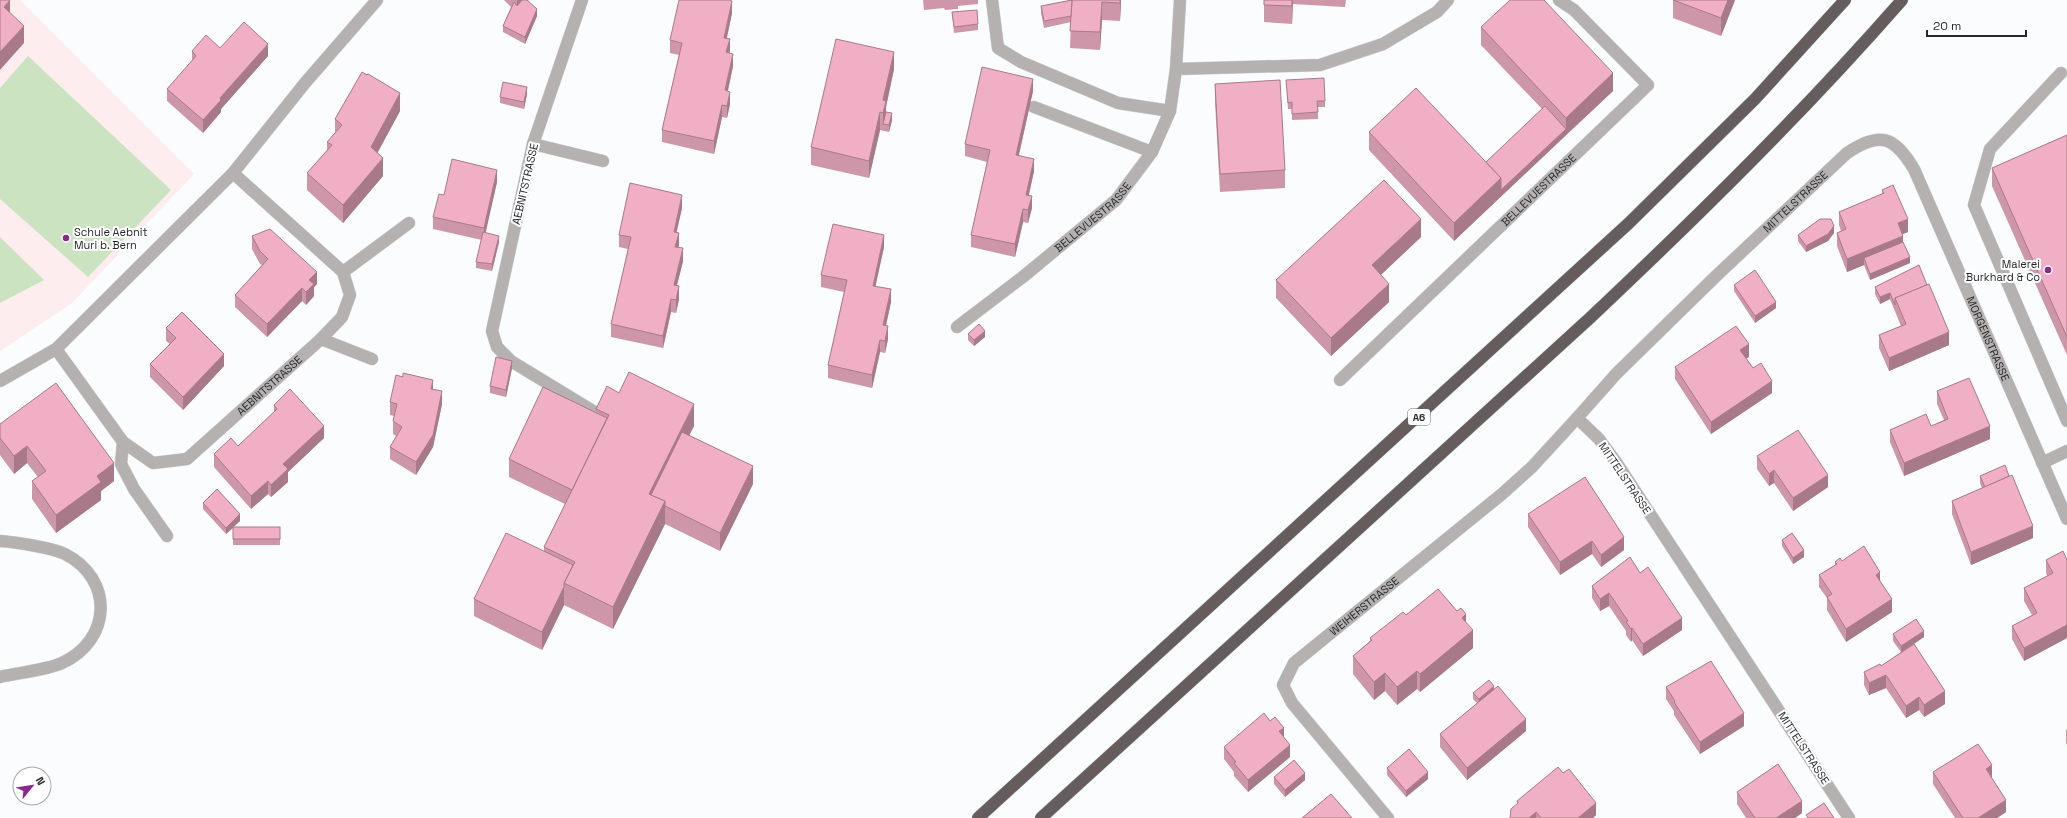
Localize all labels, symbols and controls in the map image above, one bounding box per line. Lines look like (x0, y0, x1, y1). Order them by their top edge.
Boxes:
scale bar (1927, 12, 2026, 38)
text: 20 m (1933, 18, 1961, 34)
street label: AEBNITSTRASSE (509, 142, 541, 226)
street label: BELLEVUESTRASSE (1498, 151, 1579, 229)
street label: MITTELSTRASSE (1760, 168, 1831, 235)
street label: BELLEVUESTRASSE (1052, 179, 1134, 255)
place label: Schule Aebnit Muri b. Bern (74, 225, 148, 252)
marker: Schule Aebnit Muri b. Bern (61, 233, 71, 243)
place label: Malerei Burkhard & Co (1966, 257, 2040, 284)
marker: Malerei Burkhard & Co (2043, 265, 2053, 275)
street label: MORGENSTRASSE (1964, 294, 2013, 383)
street label: AEBNITSTRASSE (234, 352, 305, 418)
road number: A6 (1408, 409, 1430, 425)
street label: MITTELSTRASSE (1596, 439, 1654, 517)
street label: WEIHERSTRASSE (1327, 574, 1402, 638)
street label: MITTELSTRASSE (1775, 709, 1833, 787)
north arrow (12, 766, 52, 806)
text: N (33, 774, 49, 788)

